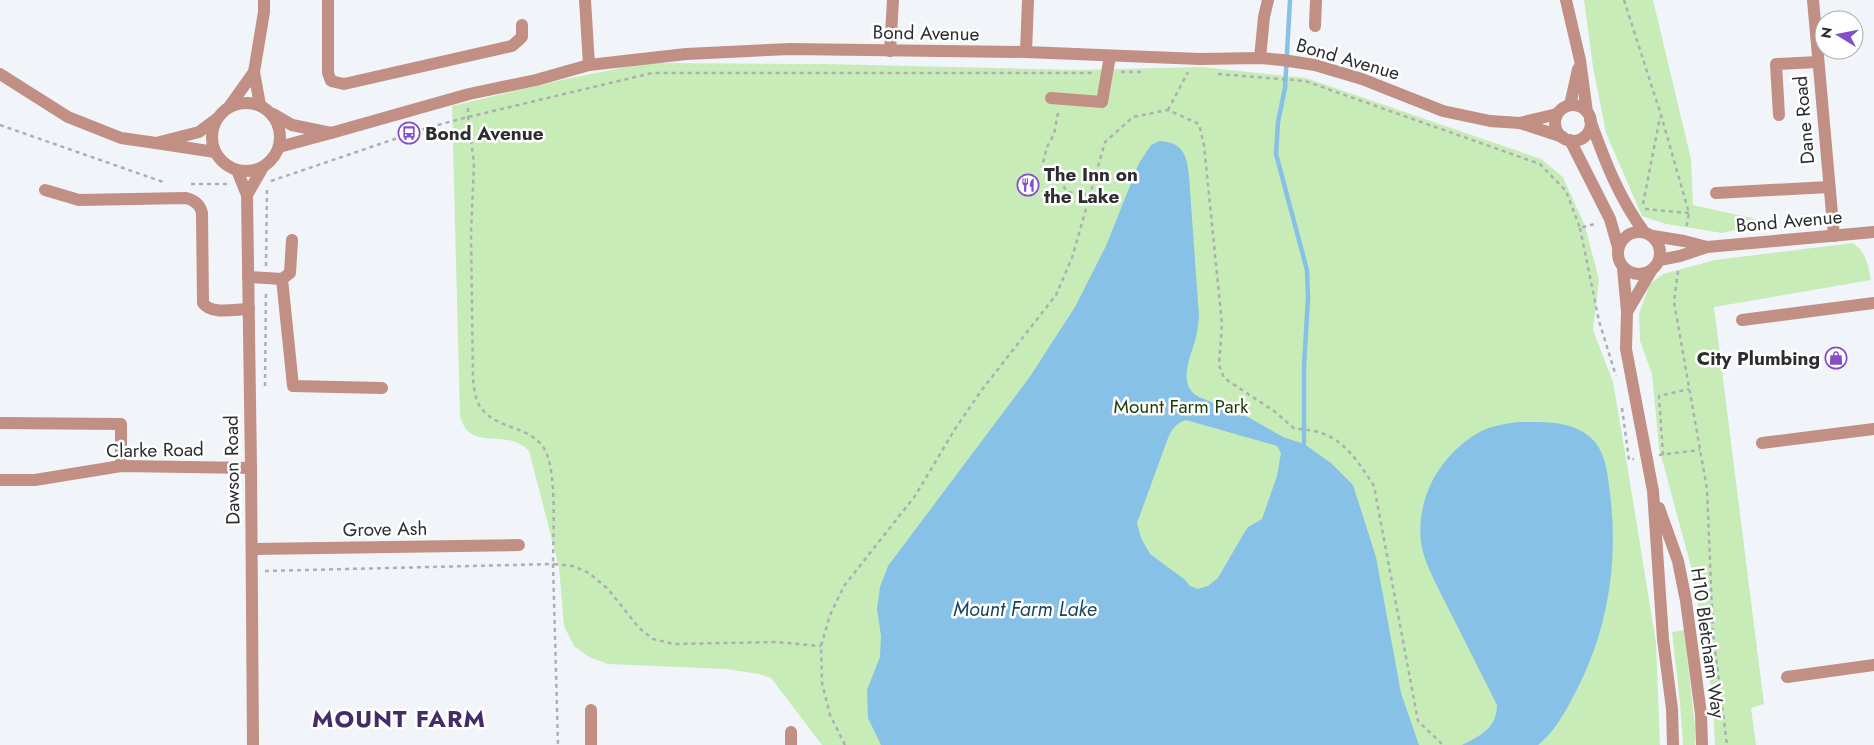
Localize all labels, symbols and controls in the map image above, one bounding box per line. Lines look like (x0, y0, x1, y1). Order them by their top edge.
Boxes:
north arrow (1814, 10, 1864, 60)
street label: Bond Avenue (872, 19, 980, 47)
text: N (1815, 26, 1837, 40)
street label: Bond Avenue (1293, 31, 1403, 87)
street label: Dane Road (1787, 75, 1821, 165)
place label: Bond Avenue (425, 120, 544, 147)
bus stop icon: Bond Avenue (397, 121, 421, 145)
place label: The Inn on the Lake (1044, 161, 1138, 210)
restaurant icon: The Inn on the Lake (1016, 173, 1040, 197)
street label: Bond Avenue (1735, 203, 1844, 239)
place label: City Plumbing (1697, 345, 1820, 372)
shop icon: City Plumbing (1824, 346, 1848, 370)
park label: Mount Farm Park (1114, 393, 1249, 420)
street label: Dawson Road (218, 415, 246, 525)
street label: Clarke Road (106, 436, 204, 464)
street label: Grove Ash (342, 515, 428, 543)
street label: H10 Bletcham Way (1684, 566, 1732, 721)
water label: Mount Farm Lake (953, 595, 1097, 624)
district label: MOUNT FARM (312, 701, 486, 736)

